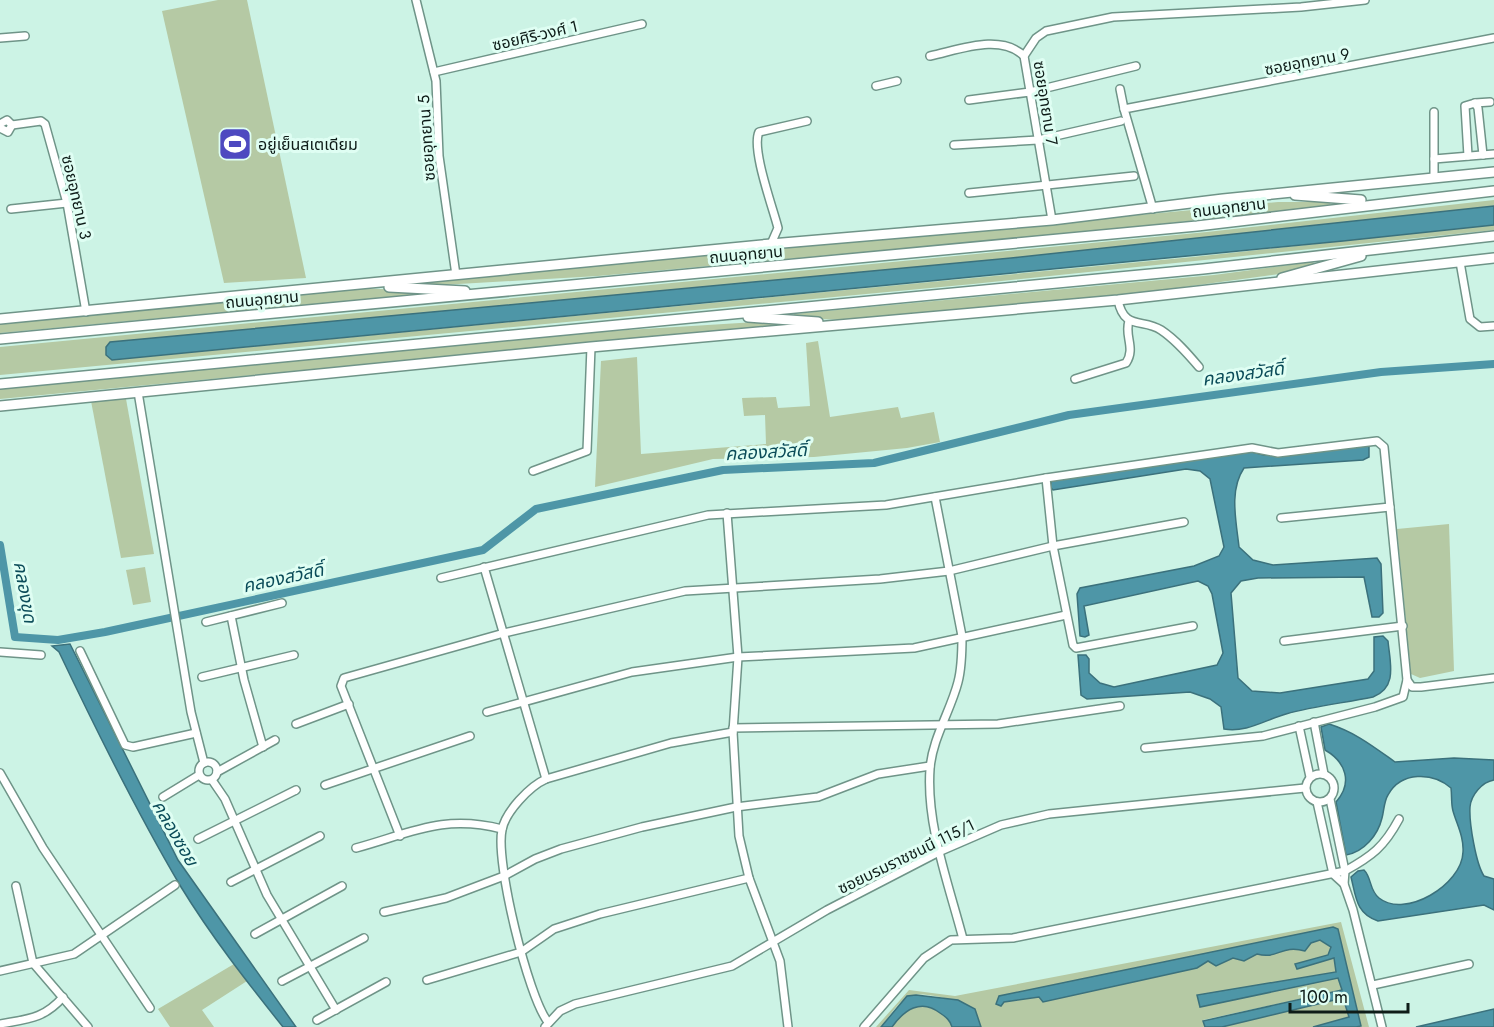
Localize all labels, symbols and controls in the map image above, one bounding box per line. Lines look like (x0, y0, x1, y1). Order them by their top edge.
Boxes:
street label: ซอยศิริ-วงศ์ 1 (490, 14, 580, 57)
street label: ซอยอุทยาน 9 (1263, 42, 1352, 81)
street label: ซอยอุทยาน 7 (1027, 59, 1064, 148)
street label: ซอยอุทยาน 5 (412, 94, 441, 182)
sports icon: อยู่เย็นสเตเดียม (217, 126, 253, 162)
place label: อยู่เย็นสเตเดียม (258, 133, 358, 156)
street label: ซอยอุทยาน 3 (56, 153, 97, 242)
street label: ถนนอุทยาน (1191, 192, 1267, 223)
street label: ถนนอุทยาน (708, 240, 784, 269)
street label: ถนนอุทยาน (224, 285, 300, 314)
water label: คลองสวัสดิ์ (1201, 355, 1290, 393)
water label: คลองสวัสดิ์ (724, 437, 813, 467)
water label: คลองสวัสดิ์ (240, 556, 331, 599)
water label: คลองขุด (7, 559, 43, 626)
water label: คลองซอย (146, 795, 205, 872)
street label: ซอยบรมราชชนนี 115/1 (834, 813, 979, 900)
scale bar (1290, 976, 1408, 1014)
text: 100 m (1299, 984, 1348, 1010)

